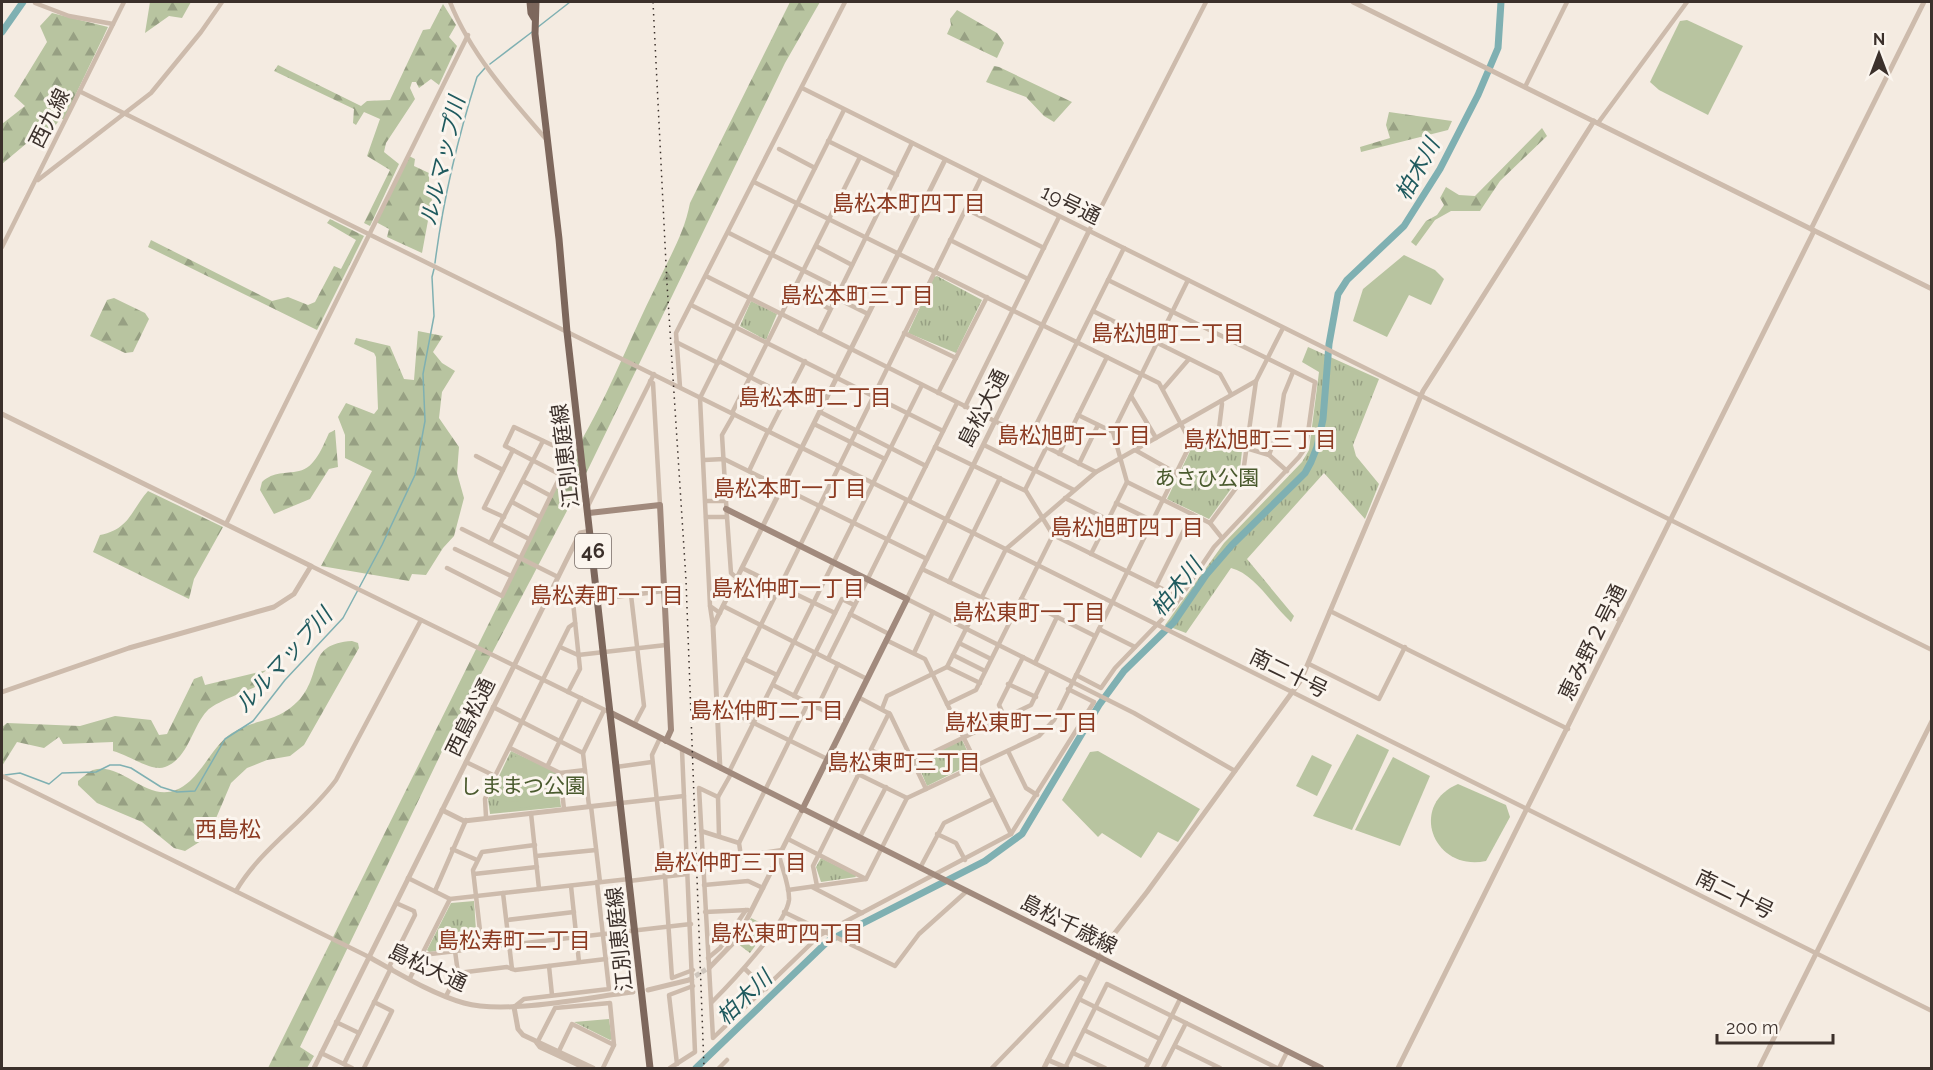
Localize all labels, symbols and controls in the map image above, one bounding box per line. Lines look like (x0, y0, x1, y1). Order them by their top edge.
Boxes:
north arrow (1849, 24, 1909, 84)
text: N (1873, 30, 1885, 49)
street label: 西九線 (24, 84, 74, 152)
water label: ルルマップ川 (414, 92, 470, 228)
water label: 柏木川 (1390, 132, 1445, 204)
street label: 19号通 (1037, 179, 1105, 229)
district label: 島松本町四丁目 (832, 190, 986, 216)
district label: 島松本町三丁目 (780, 282, 934, 308)
district label: 島松旭町二丁目 (1091, 320, 1245, 346)
street label: 島松大通 (953, 365, 1013, 451)
district label: 島松本町二丁目 (738, 384, 892, 410)
street label: 江別恵庭線 (546, 402, 584, 510)
district label: 島松旭町一丁目 (997, 422, 1151, 448)
district label: 島松旭町三丁目 (1183, 426, 1337, 452)
park label: あさひ公園 (1155, 465, 1260, 490)
district label: 島松本町一丁目 (713, 475, 867, 501)
district label: 島松旭町四丁目 (1050, 514, 1204, 540)
road number: 46 (575, 534, 611, 568)
water label: 柏木川 (1145, 552, 1208, 621)
district label: 島松仲町一丁目 (711, 575, 865, 601)
street label: 恵み野２号通 (1553, 580, 1631, 704)
district label: 島松寿町一丁目 (530, 582, 684, 608)
district label: 島松東町一丁目 (952, 599, 1106, 625)
water label: ルルマップ川 (229, 601, 338, 718)
street label: 南二十号 (1246, 643, 1332, 703)
street label: 西島松通 (440, 674, 500, 760)
district label: 島松仲町二丁目 (690, 697, 844, 723)
district label: 島松東町二丁目 (944, 709, 1098, 735)
district label: 島松東町三丁目 (827, 749, 981, 775)
park label: しままつ公園 (460, 773, 586, 798)
district label: 西島松 (195, 816, 261, 842)
district label: 島松仲町三丁目 (653, 849, 807, 875)
street label: 南二十号 (1692, 864, 1778, 924)
street label: 江別恵庭線 (601, 885, 637, 993)
street label: 島松千歳線 (1017, 889, 1121, 959)
district label: 島松東町四丁目 (710, 920, 864, 946)
district label: 島松寿町二丁目 (437, 927, 591, 953)
street label: 島松大通 (385, 938, 471, 996)
water label: 柏木川 (711, 963, 778, 1029)
scale bar (1717, 1007, 1832, 1045)
text: 200 m (1726, 1017, 1779, 1038)

